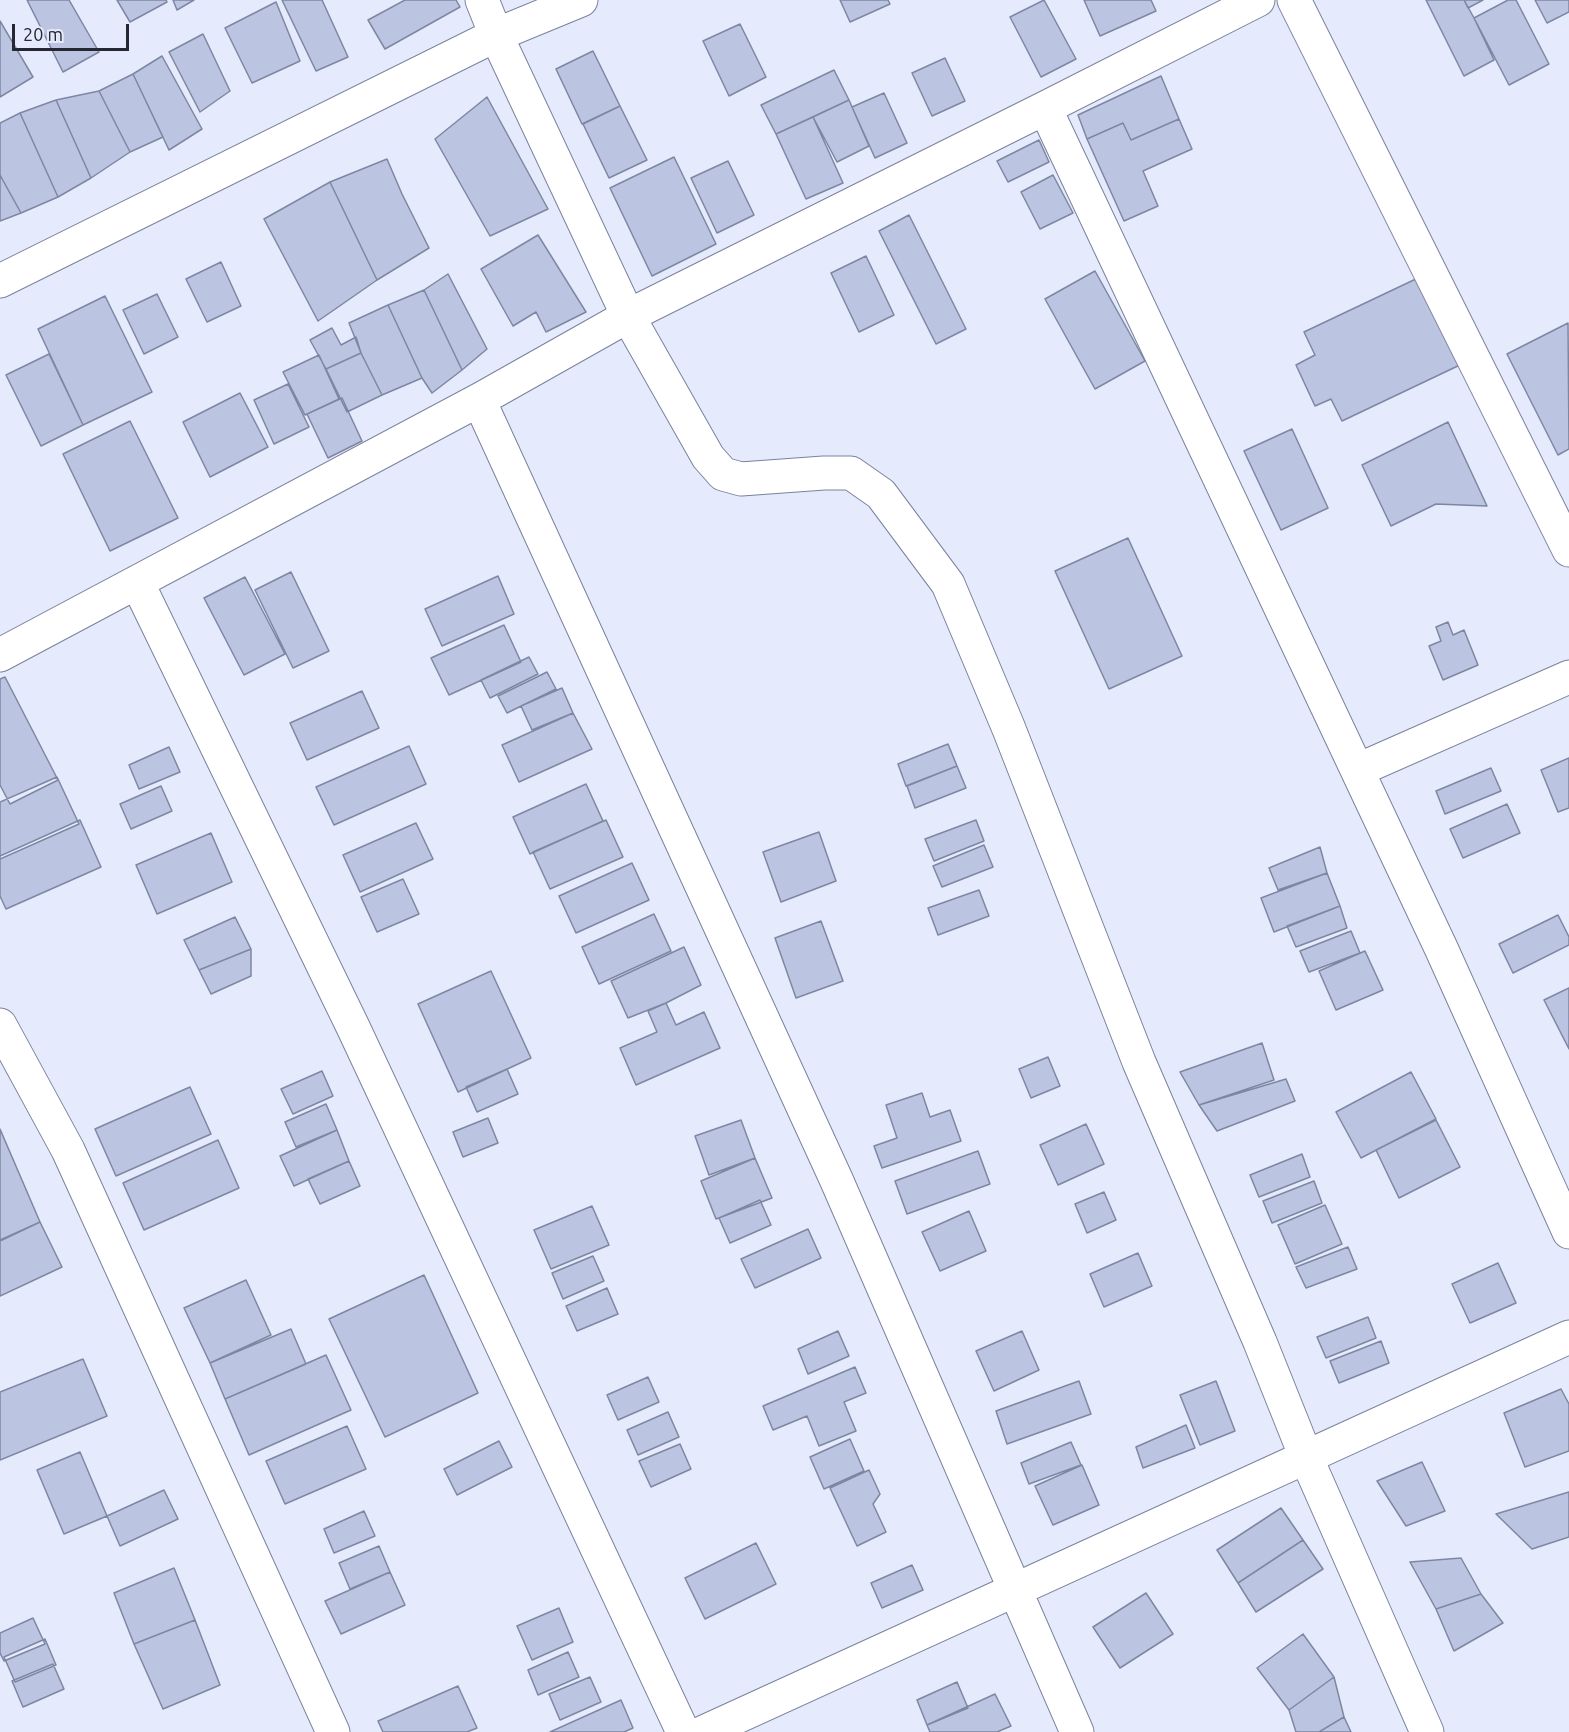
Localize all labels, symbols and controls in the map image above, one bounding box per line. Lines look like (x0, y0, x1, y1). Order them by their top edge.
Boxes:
scale bar (15, 12, 132, 50)
text: 20 m (23, 24, 63, 44)

